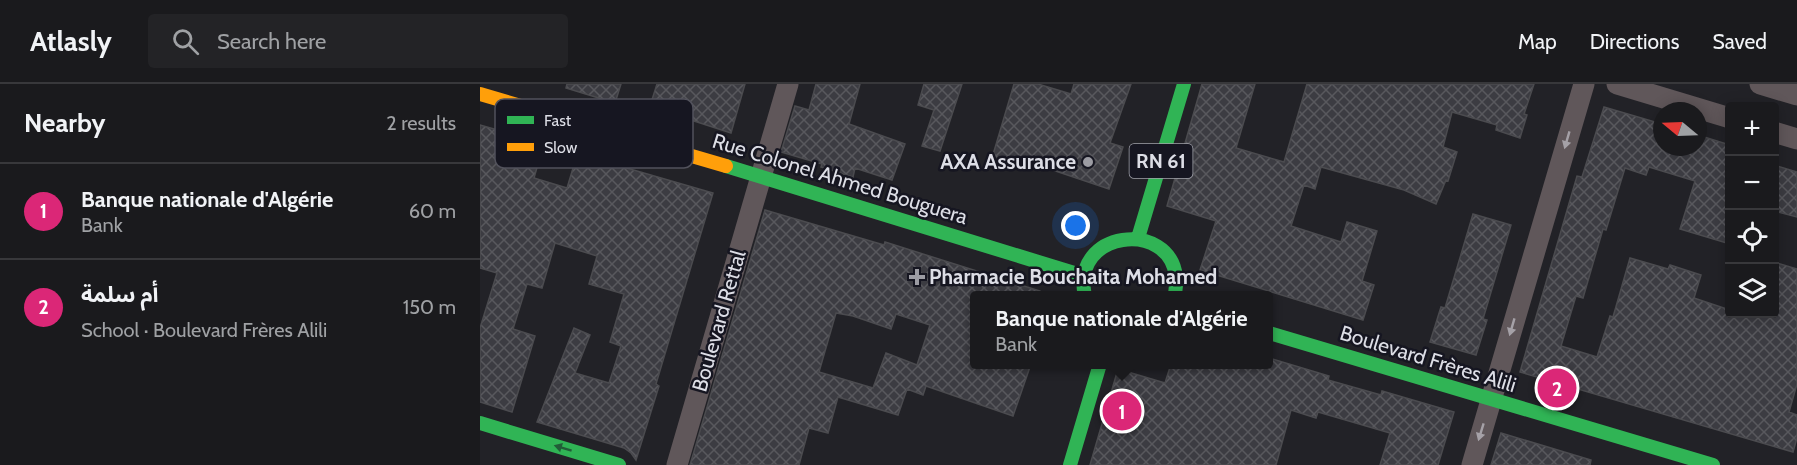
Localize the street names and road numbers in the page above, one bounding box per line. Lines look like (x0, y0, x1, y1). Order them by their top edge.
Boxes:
street label: Rue Colonel Ahmed Bouguera (710, 128, 971, 229)
road number: RN 61 (1130, 144, 1192, 178)
street label: Boulevard Rettal (686, 247, 751, 394)
street label: Boulevard Frères Alili (1337, 320, 1519, 397)

